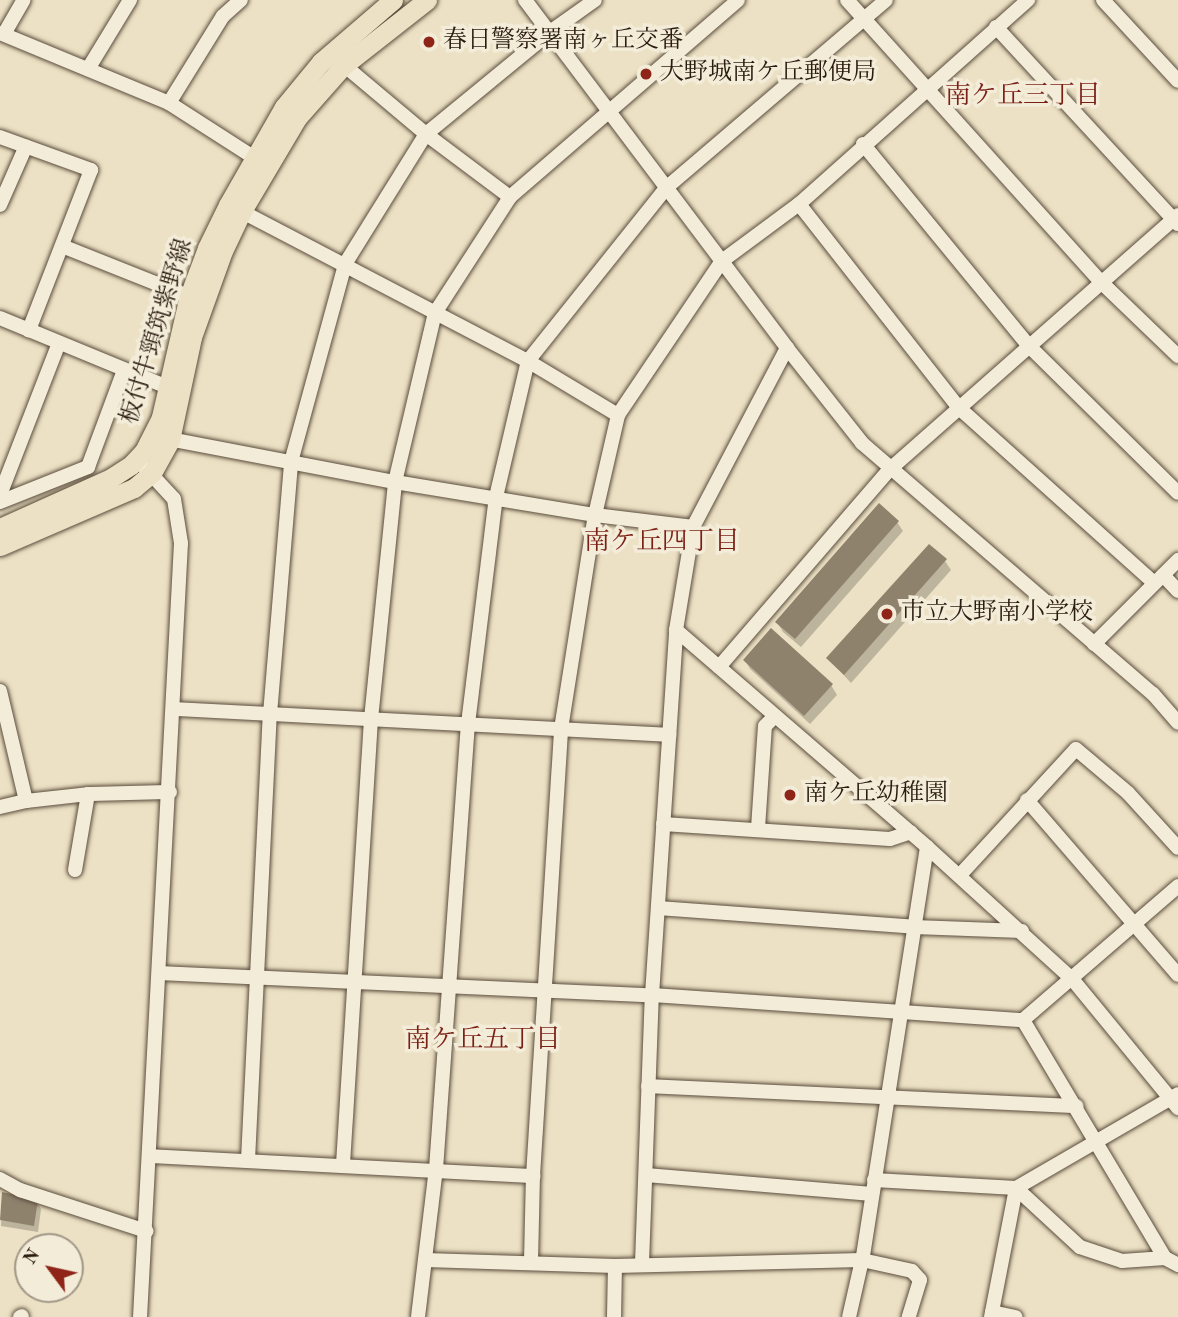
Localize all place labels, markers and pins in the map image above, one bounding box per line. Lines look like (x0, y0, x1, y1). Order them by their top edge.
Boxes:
place label: 春日警察署南ヶ丘交番 (443, 28, 683, 56)
marker: 春日警察署南ヶ丘交番 (421, 34, 437, 50)
place label: 大野城南ケ丘郵便局 (660, 60, 876, 88)
marker: 大野城南ケ丘郵便局 (638, 66, 654, 82)
place label: 市立大野南小学校 (901, 600, 1093, 628)
marker: 市立大野南小学校 (879, 606, 895, 622)
place label: 南ケ丘幼稚園 (804, 781, 948, 809)
marker: 南ケ丘幼稚園 (782, 787, 798, 803)

